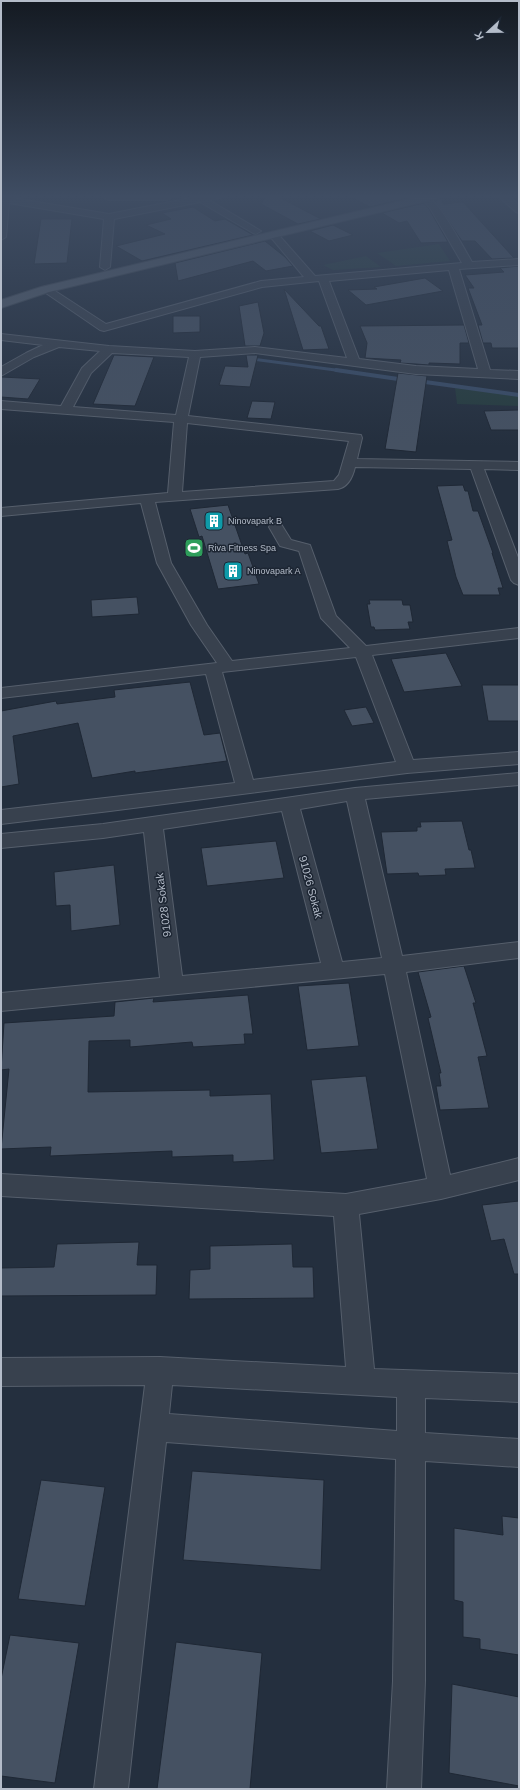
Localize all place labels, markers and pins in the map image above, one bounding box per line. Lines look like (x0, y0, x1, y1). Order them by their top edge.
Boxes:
building icon: Ninovapark B (203, 510, 225, 532)
place label: Ninovapark B (228, 516, 282, 526)
sports icon: Riva Fitness Spa (183, 537, 205, 559)
place label: Riva Fitness Spa (208, 543, 276, 553)
building icon: Ninovapark A (222, 560, 244, 582)
place label: Ninovapark A (247, 566, 301, 576)

